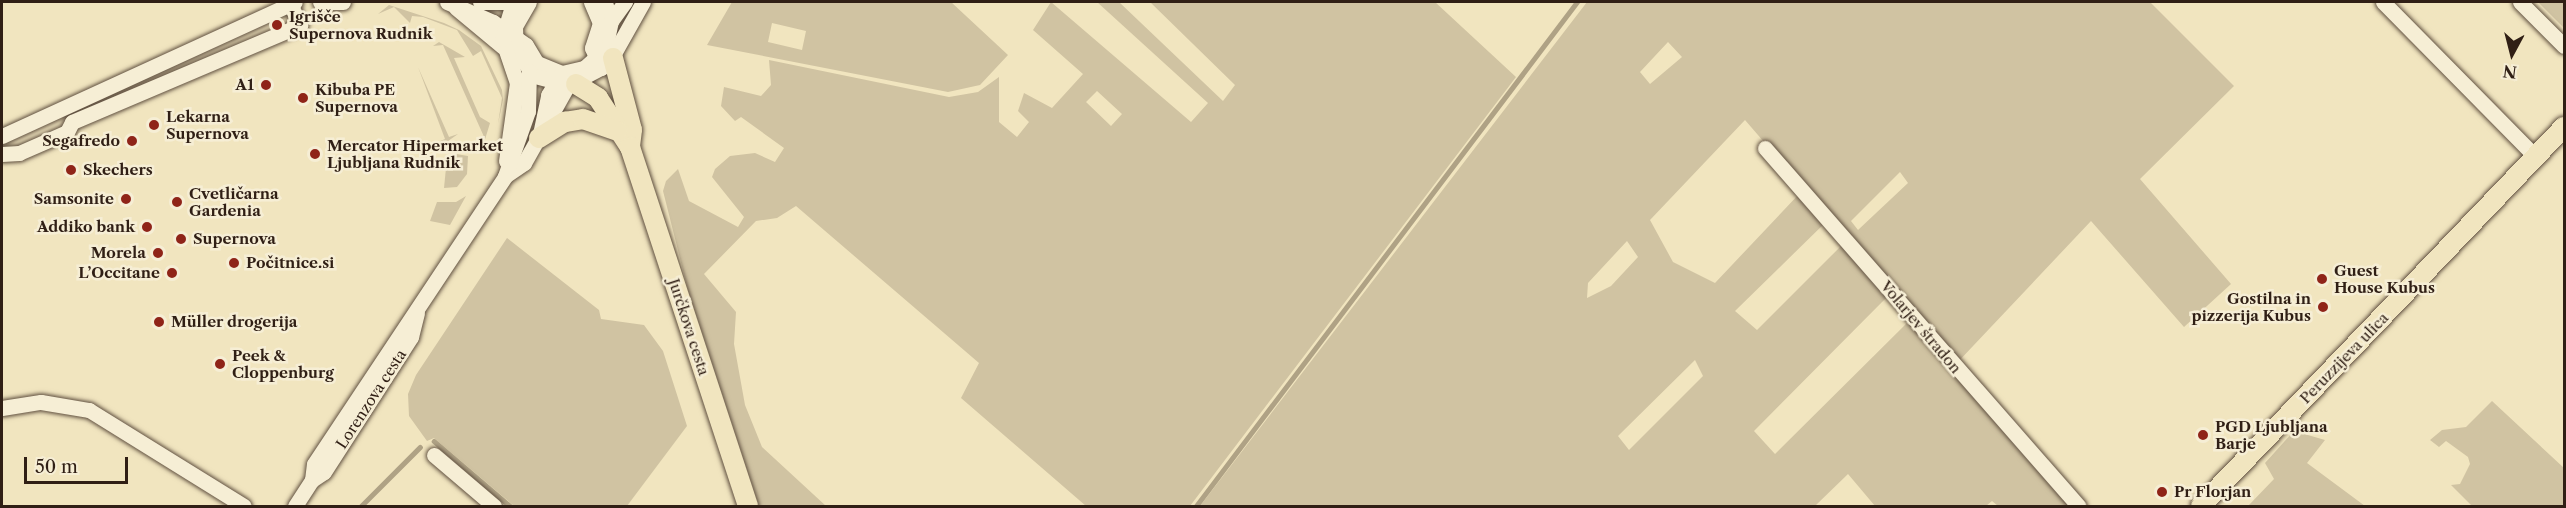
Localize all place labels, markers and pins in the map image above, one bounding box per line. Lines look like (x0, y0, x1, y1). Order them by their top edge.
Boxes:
place label: Igrišče Supernova Rudnik (289, 7, 433, 42)
marker: Igrišče Supernova Rudnik (270, 18, 284, 32)
place label: A1 (235, 76, 254, 94)
marker: A1 (259, 78, 273, 92)
place label: Kibuba PE Supernova (315, 80, 398, 115)
marker: Kibuba PE Supernova (296, 91, 310, 105)
place label: Lekarna Supernova (166, 107, 249, 142)
marker: Lekarna Supernova (147, 118, 161, 132)
place label: Segafredo (42, 132, 120, 150)
marker: Segafredo (125, 134, 139, 148)
place label: Mercator Hipermarket Ljubljana Rudnik (327, 136, 503, 171)
marker: Mercator Hipermarket Ljubljana Rudnik (308, 147, 322, 161)
place label: Skechers (83, 161, 153, 179)
marker: Skechers (64, 163, 78, 177)
place label: Cvetličarna Gardenia (189, 184, 279, 219)
place label: Samsonite (34, 190, 114, 208)
marker: Samsonite (119, 192, 133, 206)
marker: Cvetličarna Gardenia (170, 195, 184, 209)
place label: Addiko bank (37, 218, 135, 236)
marker: Addiko bank (140, 220, 154, 234)
place label: Supernova (193, 230, 276, 248)
marker: Supernova (174, 232, 188, 246)
place label: Morela (91, 244, 146, 262)
marker: Morela (151, 246, 165, 260)
place label: Počitnice.si (246, 254, 334, 272)
marker: Počitnice.si (227, 256, 241, 270)
place label: Guest House Kubus (2334, 261, 2435, 296)
place label: L’Occitane (78, 264, 160, 282)
marker: L’Occitane (165, 266, 179, 280)
marker: Guest House Kubus (2315, 272, 2329, 286)
place label: Gostilna in pizzerija Kubus (2191, 289, 2311, 324)
marker: Gostilna in pizzerija Kubus (2316, 300, 2330, 314)
place label: Müller drogerija (171, 313, 298, 331)
marker: Müller drogerija (152, 315, 166, 329)
place label: Peek & Cloppenburg (232, 346, 334, 381)
marker: Peek & Cloppenburg (213, 357, 227, 371)
place label: PGD Ljubljana Barje (2215, 417, 2328, 452)
marker: PGD Ljubljana Barje (2196, 428, 2210, 442)
place label: Pr Florjan (2174, 483, 2252, 501)
marker: Pr Florjan (2155, 485, 2169, 499)

